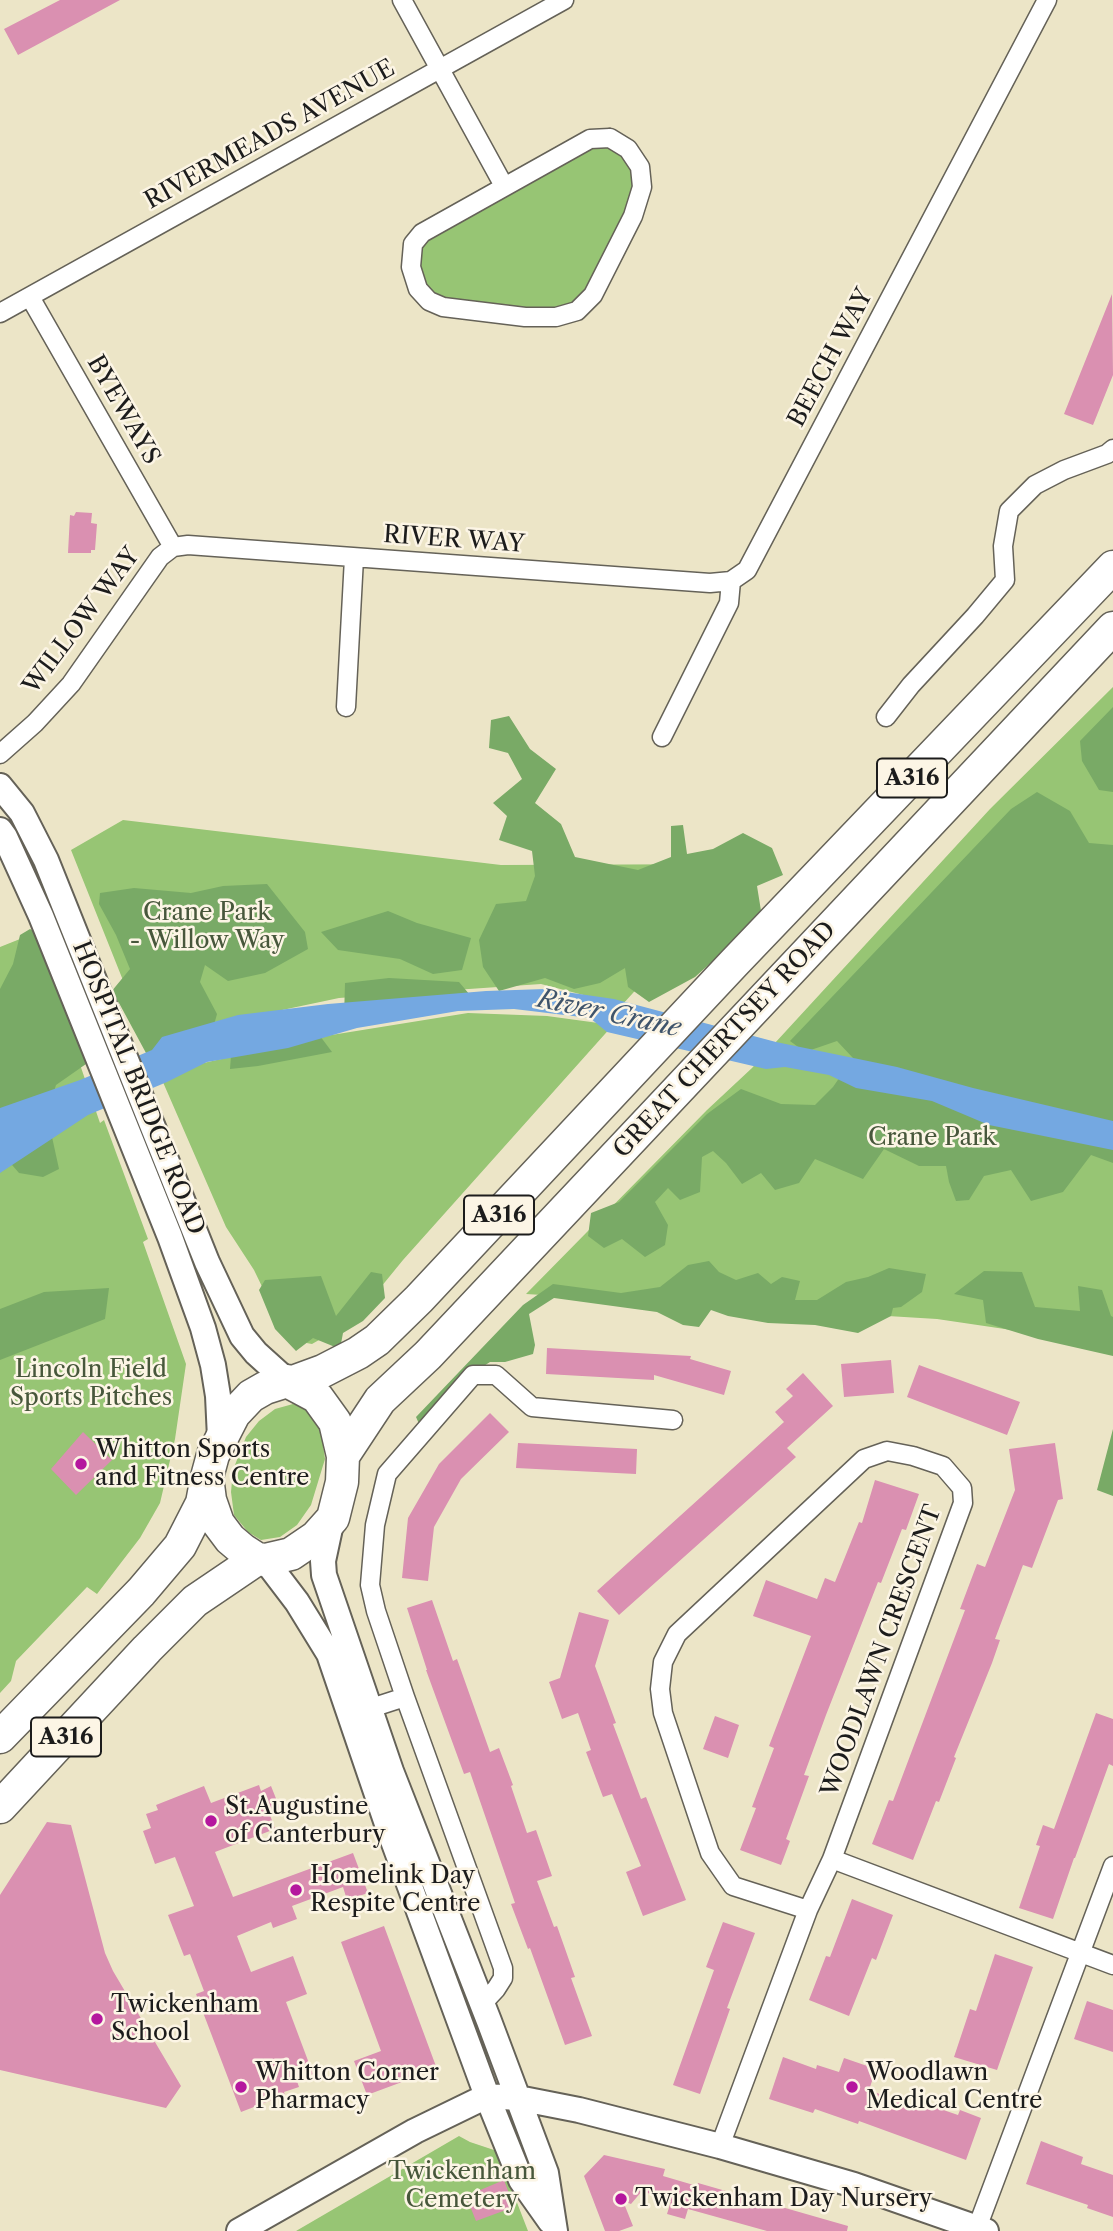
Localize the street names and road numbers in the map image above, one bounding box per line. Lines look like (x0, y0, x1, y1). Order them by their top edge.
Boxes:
street label: RIVERMEADS AVENUE (140, 54, 400, 216)
street label: BEECH WAY (782, 284, 880, 432)
street label: BYEWAYS (80, 350, 166, 470)
street label: RIVER WAY (382, 521, 526, 559)
street label: WILLOW WAY (18, 542, 146, 700)
road number: A316 (877, 758, 947, 798)
street label: GREAT CHERTSEY ROAD (608, 916, 842, 1164)
street label: HOSPITAL BRIDGE ROAD (66, 937, 210, 1239)
road number: A316 (464, 1196, 534, 1234)
street label: WOODLAWN CRESCENT (816, 1501, 948, 1801)
road number: A316 (31, 1718, 101, 1756)

